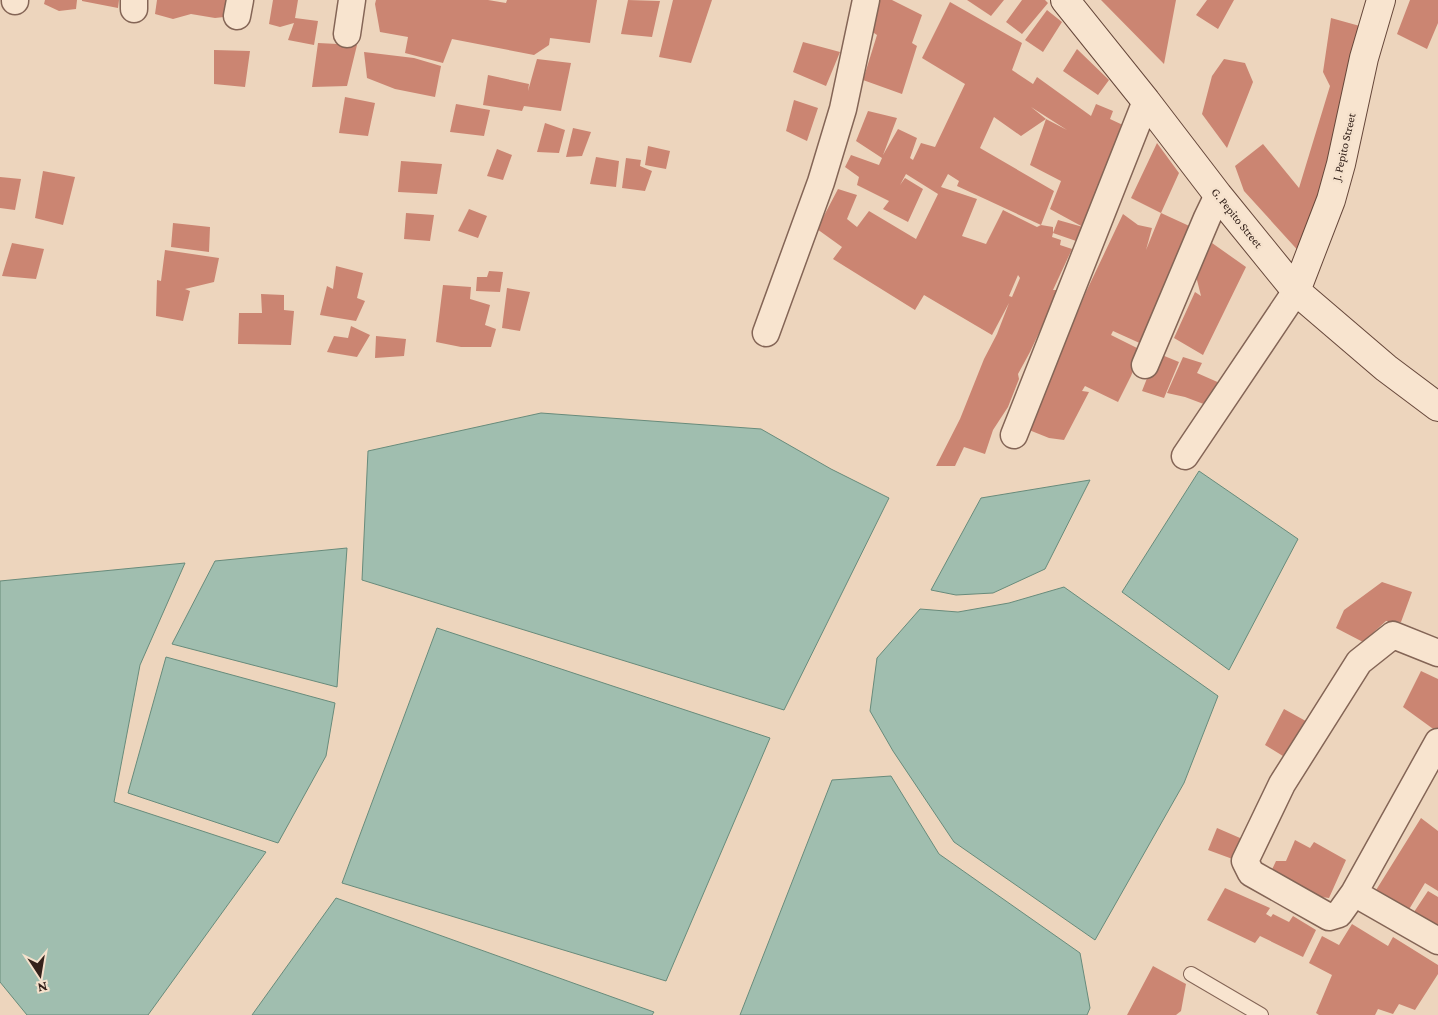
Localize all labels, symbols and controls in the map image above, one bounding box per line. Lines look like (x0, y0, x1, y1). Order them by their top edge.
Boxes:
street label: J. Pepito Street (1329, 111, 1359, 183)
street label: G. Pepito Street (1208, 185, 1266, 252)
north arrow (15, 950, 65, 1000)
text: N (36, 979, 49, 997)

